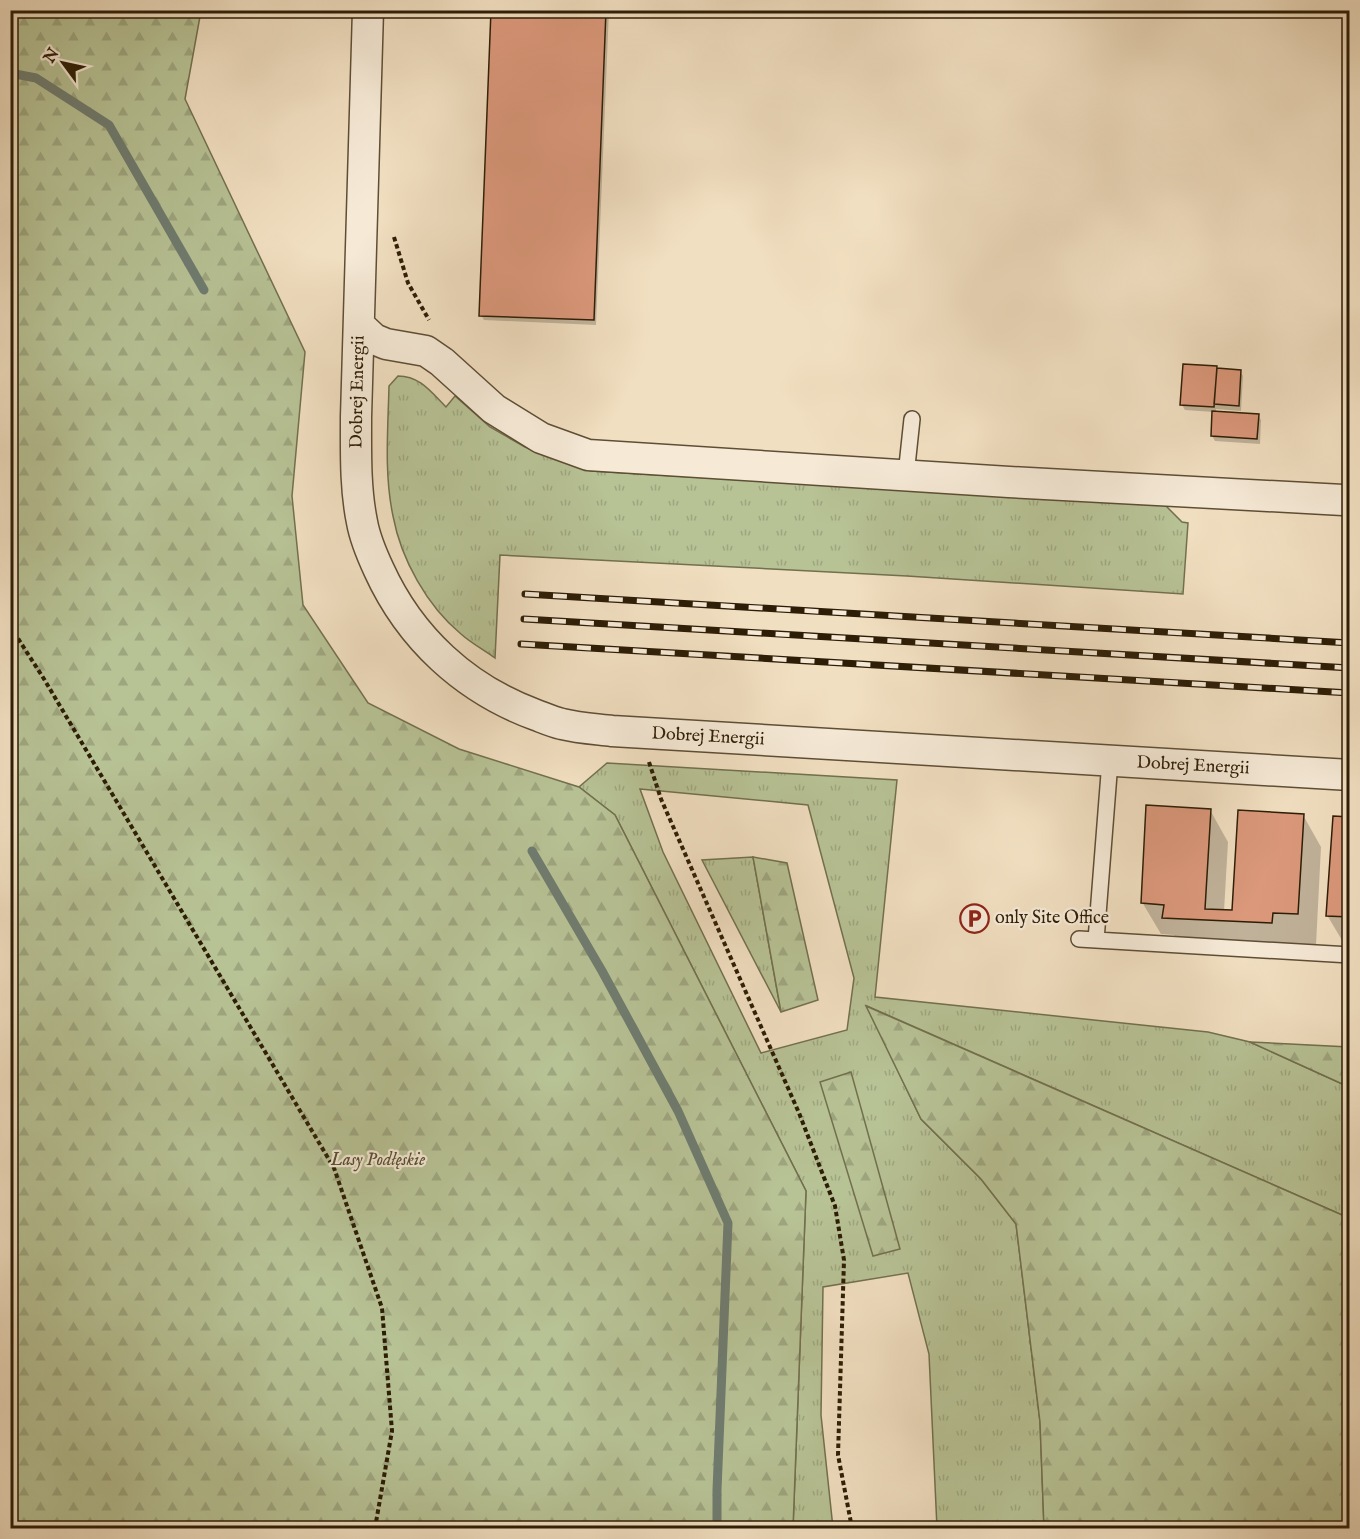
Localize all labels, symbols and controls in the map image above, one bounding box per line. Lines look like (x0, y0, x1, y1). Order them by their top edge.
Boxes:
north arrow (33, 33, 93, 93)
text: N (39, 45, 64, 68)
street label: Dobrej Energii (346, 335, 370, 449)
street label: Dobrej Energii (651, 723, 765, 751)
street label: Dobrej Energii (1136, 752, 1250, 780)
parking icon: only Site Office (958, 902, 990, 934)
place label: only Site Office (995, 907, 1109, 930)
park label: Lasy Podłęskie (330, 1149, 425, 1172)

